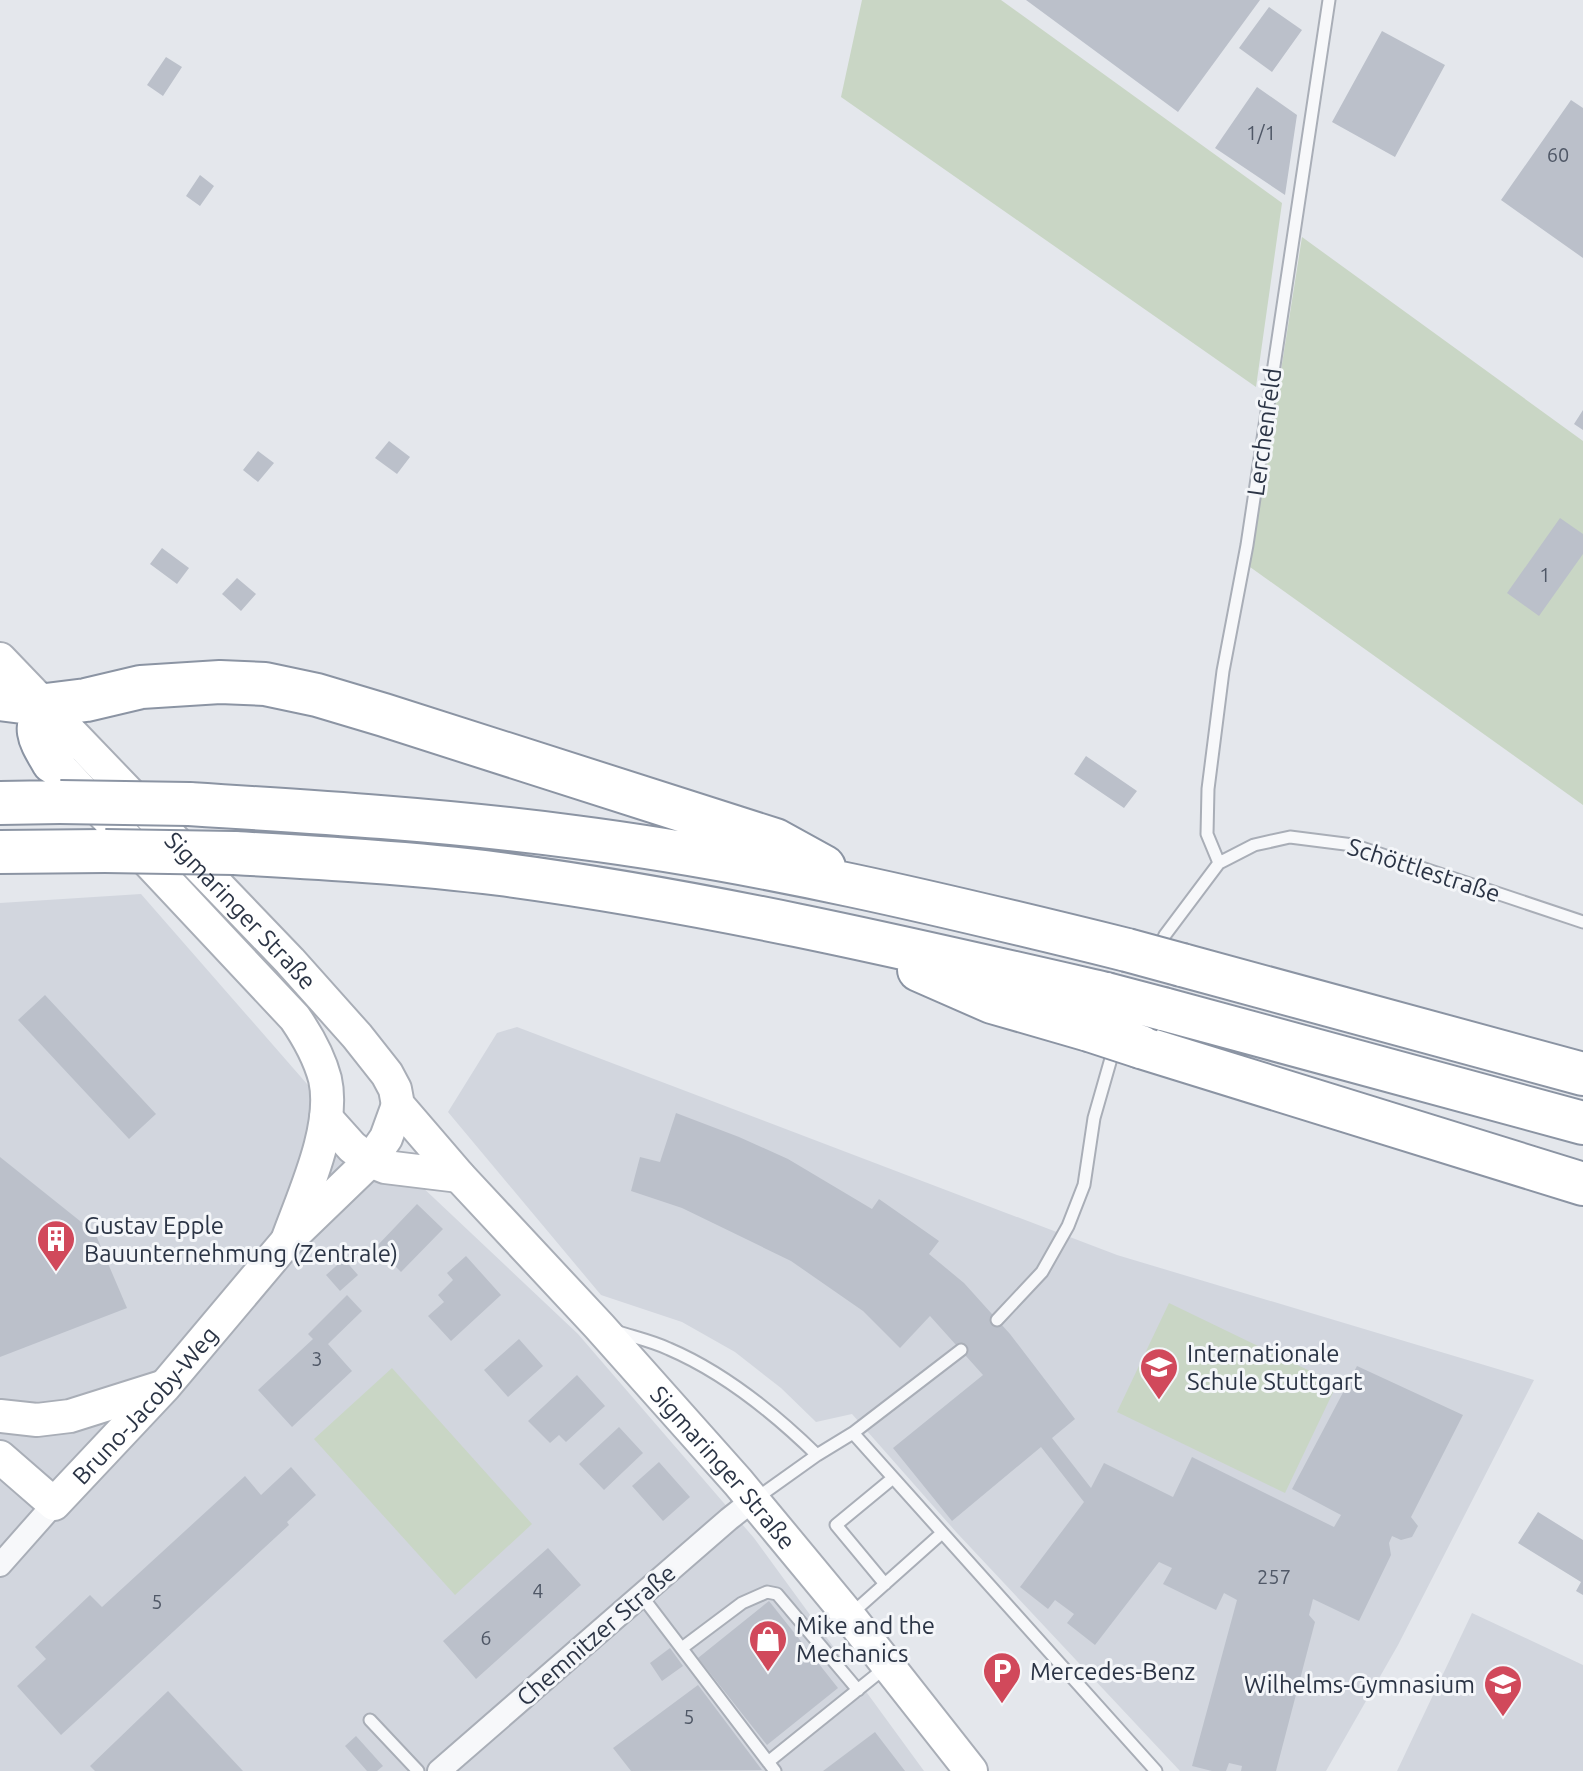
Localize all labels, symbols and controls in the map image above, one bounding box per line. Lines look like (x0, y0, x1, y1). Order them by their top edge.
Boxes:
house number: 1/1 (1246, 121, 1276, 144)
house number: 60 (1547, 143, 1569, 166)
street label: Lerchenfeld (1242, 366, 1286, 498)
house number: 1 (1539, 563, 1551, 586)
street label: Sigmaringer Straße (160, 826, 322, 994)
street label: Schöttlestraße (1344, 833, 1504, 907)
place label: Gustav Epple Bauunternehmung (Zentrale) (84, 1212, 398, 1267)
building icon: Gustav Epple Bauunternehmung (Zentrale) (35, 1218, 77, 1273)
street label: Bruno-Jacoby-Weg (67, 1321, 223, 1489)
place label: Internationale Schule Stuttgart (1187, 1340, 1363, 1395)
school or university icon: Internationale Schule Stuttgart (1138, 1346, 1180, 1401)
house number: 3 (311, 1347, 323, 1370)
street label: Sigmaringer Straße (645, 1380, 801, 1554)
street label: Chemnitzer Straße (511, 1559, 681, 1711)
house number: 257 (1257, 1565, 1291, 1588)
house number: 4 (532, 1579, 544, 1602)
house number: 5 (151, 1590, 163, 1613)
place label: Mike and the Mechanics (796, 1612, 935, 1667)
shop icon: Mike and the Mechanics (747, 1618, 789, 1673)
house number: 6 (480, 1626, 492, 1649)
parking icon: Mercedes-Benz (981, 1650, 1023, 1705)
place label: Mercedes-Benz (1030, 1658, 1195, 1685)
school or university icon: Wilhelms-Gymnasium (1482, 1663, 1524, 1718)
place label: Wilhelms-Gymnasium (1244, 1671, 1475, 1698)
house number: 5 (683, 1705, 695, 1728)

